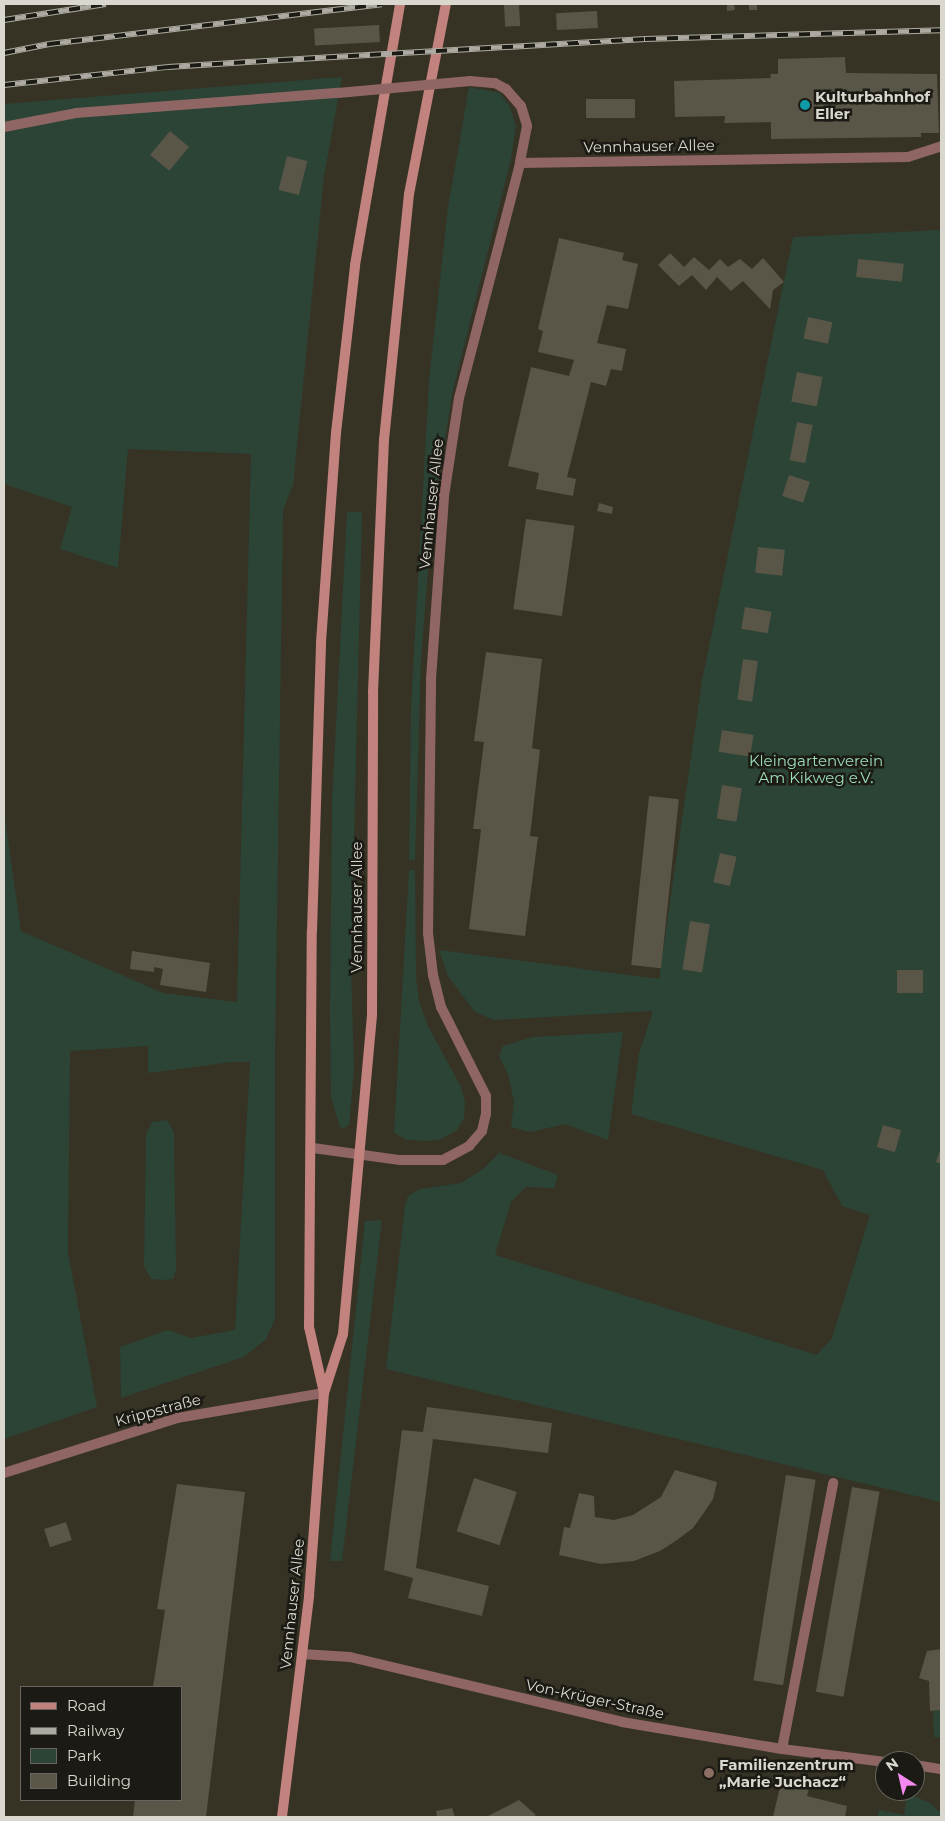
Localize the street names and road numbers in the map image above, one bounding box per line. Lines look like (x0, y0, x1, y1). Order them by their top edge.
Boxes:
street label: Vennhauser Allee (583, 136, 715, 156)
street label: Vennhauser Allee (415, 438, 447, 570)
street label: Vennhauser Allee (348, 841, 366, 973)
street label: Krippstraße (113, 1390, 203, 1430)
street label: Vennhauser Allee (276, 1538, 308, 1670)
street label: Von-Krüger-Straße (524, 1676, 666, 1722)

